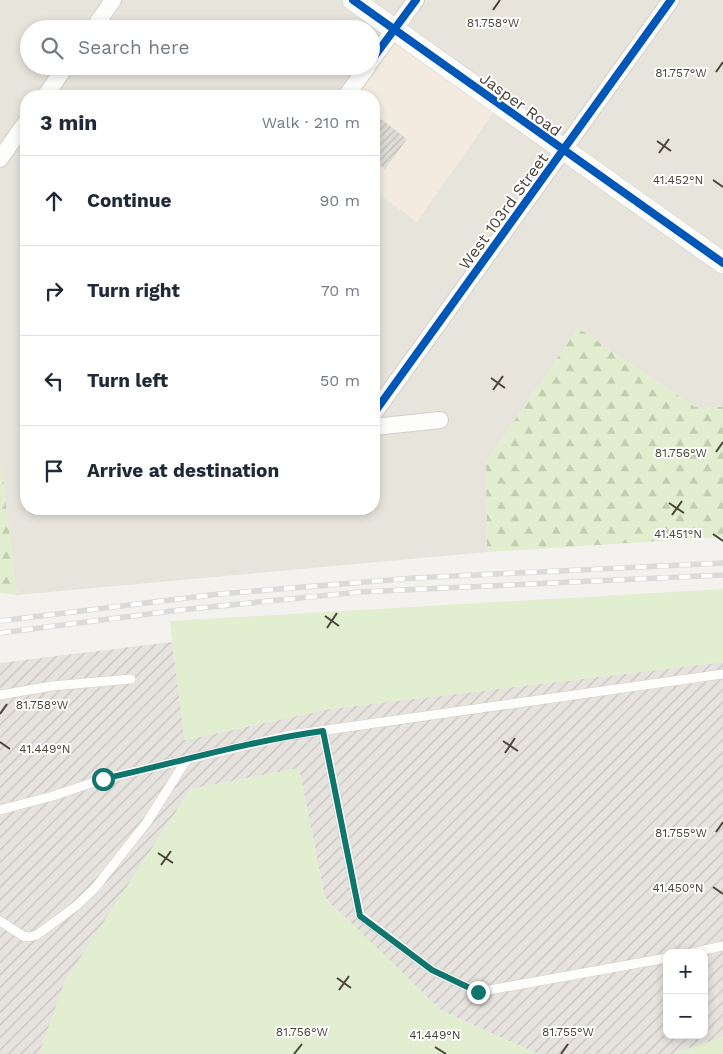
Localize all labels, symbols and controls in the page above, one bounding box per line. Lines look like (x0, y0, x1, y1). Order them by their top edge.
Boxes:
text: 81.758°W (467, 16, 520, 30)
search box (20, 20, 380, 75)
icon: search (38, 34, 66, 62)
text: Search here (78, 36, 189, 59)
text: 81.757°W (655, 66, 707, 80)
street label: Jasper Road (476, 68, 565, 140)
text: 3 min (40, 110, 97, 135)
text: Walk · 210 m (262, 113, 360, 132)
street label: West 103rd Street (455, 149, 552, 273)
text: 41.452°N (653, 173, 703, 187)
icon: ahead (40, 187, 68, 215)
text: Continue (87, 189, 171, 212)
text: 90 m (319, 191, 360, 210)
icon: right (40, 277, 68, 305)
text: Turn right (87, 279, 180, 302)
text: 70 m (321, 281, 360, 300)
icon: left (40, 367, 68, 395)
text: Turn left (87, 369, 168, 392)
text: 50 m (320, 371, 360, 390)
text: 81.756°W (655, 446, 708, 460)
icon: arrive (40, 457, 68, 485)
text: Arrive at destination (87, 459, 279, 482)
text: 41.451°N (654, 527, 702, 541)
text: 81.758°W (16, 698, 69, 712)
text: 41.449°N (19, 742, 71, 756)
route start (92, 768, 115, 791)
text: 81.755°W (655, 826, 707, 840)
text: 41.450°N (652, 881, 704, 895)
map controls (663, 949, 708, 1039)
button: + (663, 949, 708, 994)
route end (467, 981, 490, 1004)
button: − (663, 994, 708, 1039)
text: 81.756°W (276, 1025, 329, 1039)
text: 81.755°W (542, 1025, 594, 1039)
text: 41.449°N (409, 1028, 461, 1042)

